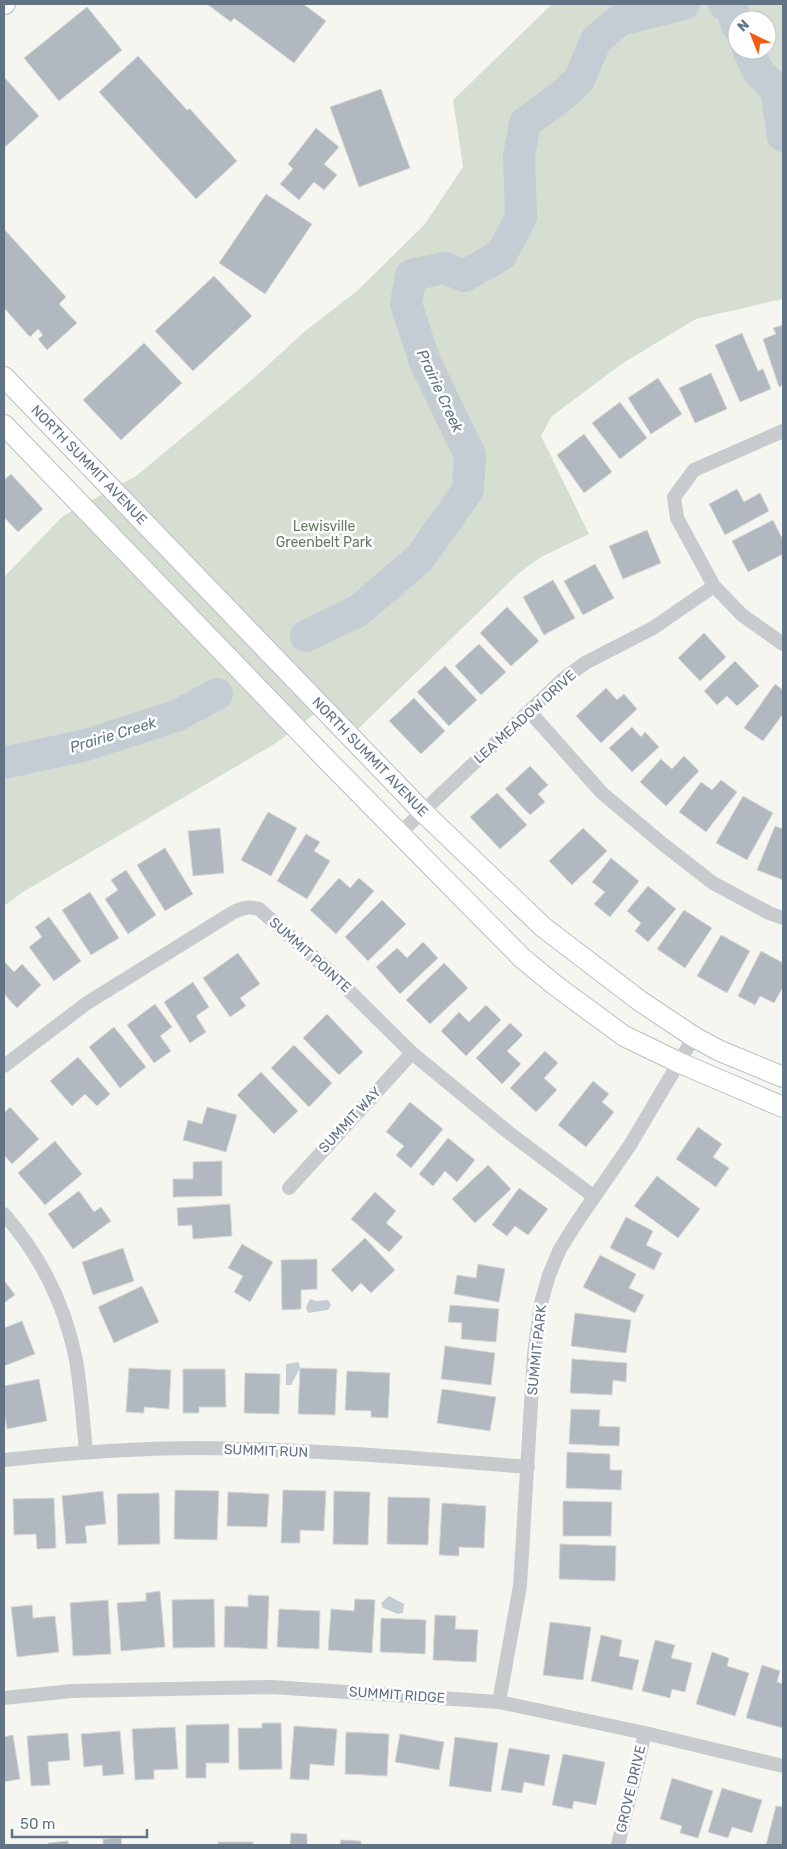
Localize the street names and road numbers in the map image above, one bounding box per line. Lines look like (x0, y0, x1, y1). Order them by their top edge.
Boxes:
street label: NORTH SUMMIT AVENUE (27, 402, 151, 528)
street label: LEA MEADOW DRIVE (470, 667, 580, 767)
street label: NORTH SUMMIT AVENUE (308, 694, 432, 820)
street label: SUMMIT POINTE (266, 914, 354, 996)
street label: SUMMIT WAY (315, 1084, 385, 1156)
street label: SUMMIT PARK (524, 1303, 550, 1396)
street label: SUMMIT RUN (223, 1441, 309, 1461)
street label: SUMMIT RIDGE (348, 1683, 446, 1707)
street label: GROVE DRIVE (613, 1744, 649, 1834)

